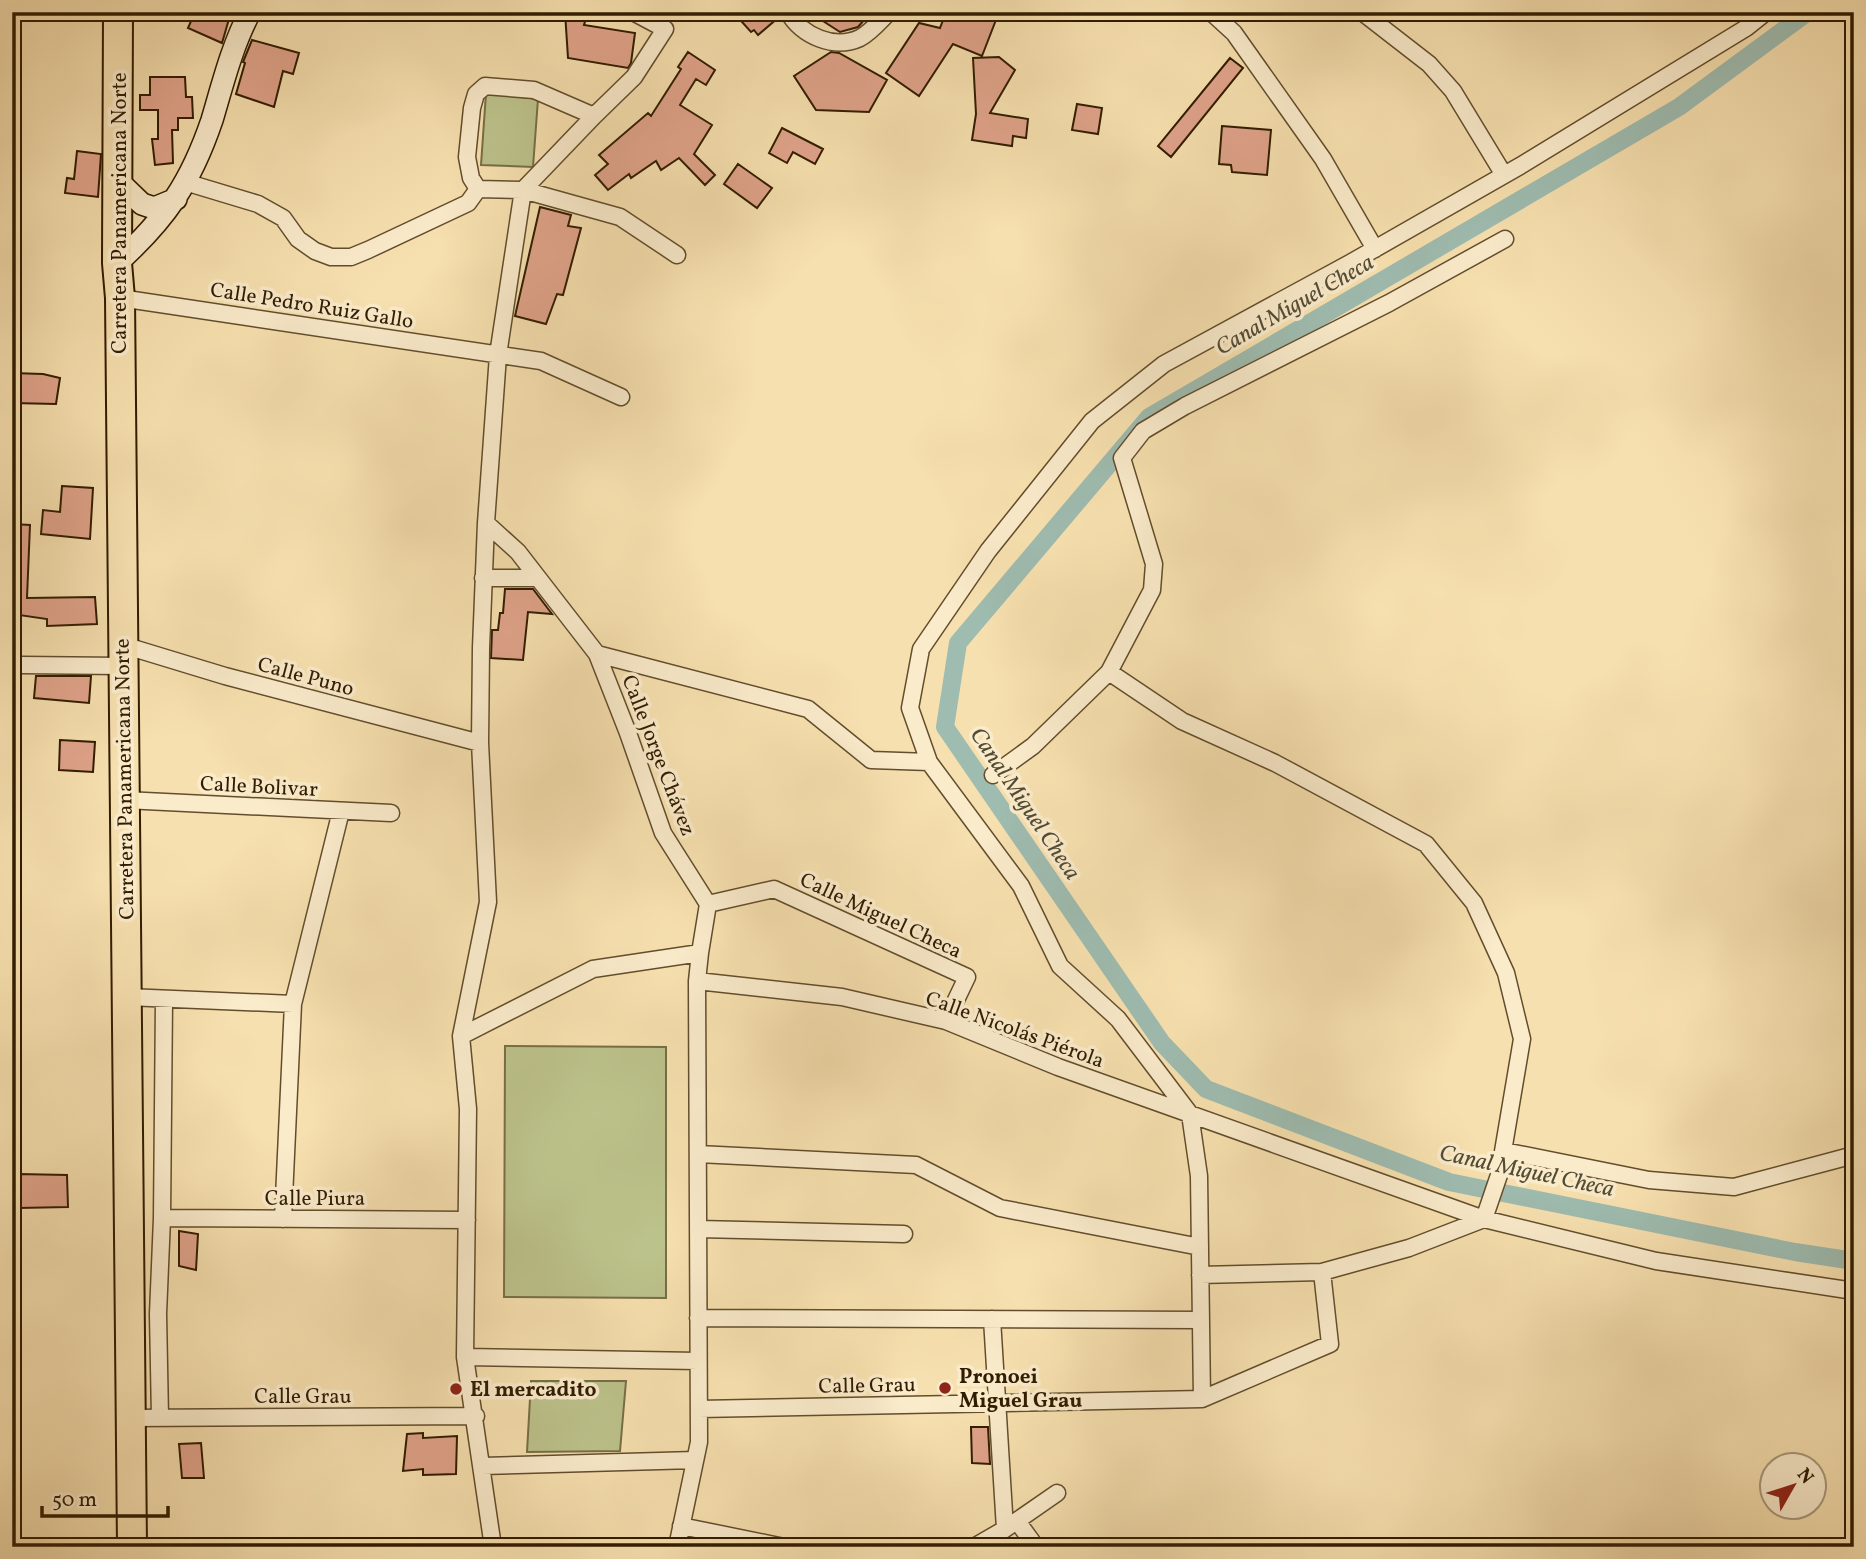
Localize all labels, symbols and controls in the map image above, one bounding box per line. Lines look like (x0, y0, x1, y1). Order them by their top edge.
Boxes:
street label: Carretera Panamericana Norte (106, 72, 135, 354)
water label: Canal Miguel Checa (1210, 247, 1380, 364)
street label: Calle Pedro Ruiz Gallo (208, 276, 415, 337)
street label: Carretera Panamericana Norte (109, 638, 142, 920)
street label: Calle Puno (254, 651, 357, 704)
street label: Calle Jorge Chávez (614, 671, 702, 840)
water label: Canal Miguel Checa (961, 721, 1087, 887)
street label: Calle Bolivar (199, 770, 319, 805)
street label: Calle Miguel Checa (795, 866, 966, 967)
street label: Calle Nicolás Piérola (921, 985, 1108, 1076)
water label: Canal Miguel Checa (1436, 1138, 1617, 1206)
street label: Calle Piura (265, 1185, 365, 1214)
place label: Pronoei Miguel Grau (959, 1363, 1082, 1416)
street label: Calle Grau (818, 1371, 916, 1402)
place label: El mercadito (470, 1376, 596, 1405)
marker: Pronoei Miguel Grau (937, 1380, 953, 1396)
marker: El mercadito (448, 1381, 464, 1397)
street label: Calle Grau (254, 1383, 352, 1412)
north arrow (1758, 1450, 1828, 1520)
text: N (1790, 1463, 1819, 1490)
scale bar (42, 1475, 168, 1519)
text: 50 m (52, 1486, 97, 1515)

